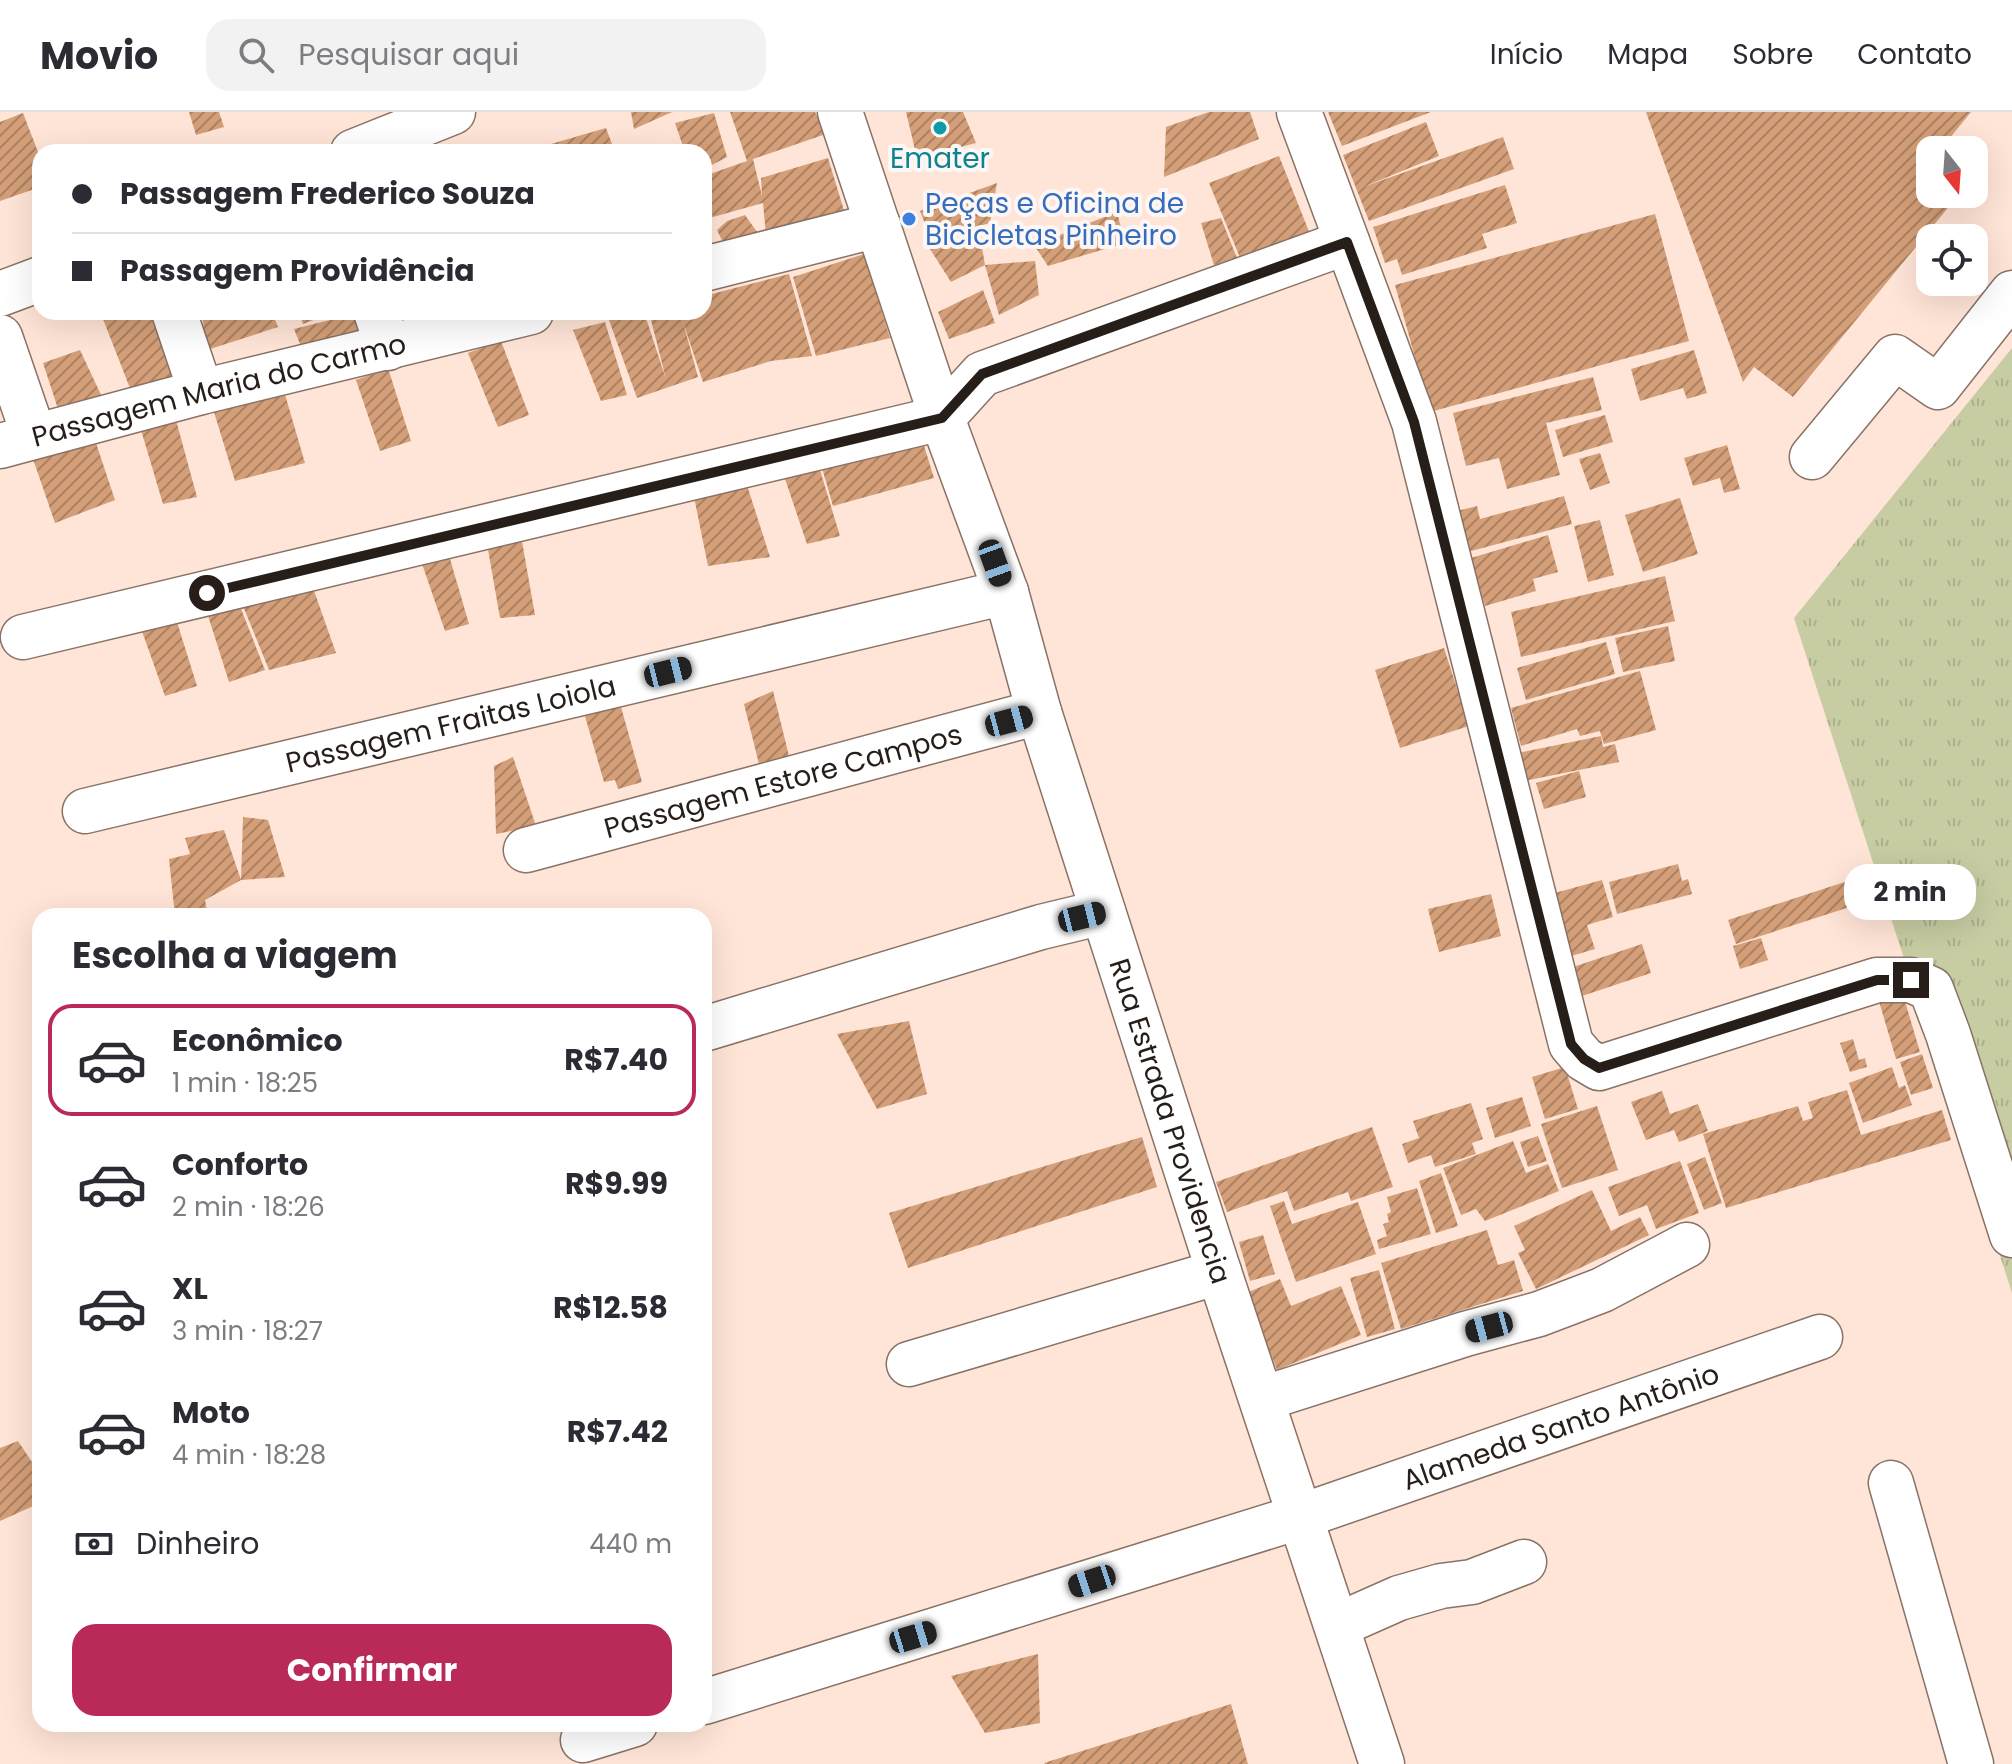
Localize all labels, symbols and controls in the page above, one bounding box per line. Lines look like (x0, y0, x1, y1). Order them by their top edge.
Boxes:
search box (206, 19, 766, 91)
text: Movio (40, 29, 158, 82)
icon: search (234, 33, 278, 77)
text: Pesquisar aqui (298, 33, 519, 76)
text: Início (1490, 35, 1563, 74)
text: Mapa (1607, 35, 1688, 74)
text: Sobre (1732, 35, 1813, 74)
text: Contato (1857, 35, 1972, 74)
marker: Emater (931, 119, 949, 137)
north arrow (1916, 136, 1988, 208)
map controls (1916, 136, 1988, 296)
place label: Emater (890, 139, 990, 178)
text: Passagem Frederico Souza (120, 172, 535, 215)
place label: Peças e Oficina de Bicicletas Pinheiro (925, 184, 1184, 255)
marker: Peças e Oficina de Bicicletas Pinheiro (900, 210, 918, 228)
button: locate (1916, 224, 1988, 296)
text: Passagem Providência (120, 249, 475, 292)
street label: Passagem Maria do Carmo (27, 324, 410, 457)
car (976, 536, 1014, 590)
route start (189, 575, 225, 611)
car (642, 655, 694, 689)
street label: Passagem Fraitas Loiola (282, 666, 620, 783)
car (983, 703, 1035, 739)
street label: Passagem Estore Campos (600, 715, 966, 848)
callout: 2 min (1845, 864, 1977, 920)
text: 2 min (1873, 874, 1947, 910)
car (1056, 900, 1108, 934)
text: Escolha a viagem (72, 930, 398, 981)
street label: Rua Estrada Providencia (1099, 954, 1241, 1289)
route end (1893, 962, 1929, 998)
text: Econômico (172, 1019, 343, 1062)
icon: car (76, 1024, 148, 1096)
text: R$7.40 (564, 1038, 668, 1081)
text: 1 min · 18:25 (172, 1065, 318, 1101)
text: Conforto (172, 1143, 308, 1186)
icon: car (76, 1148, 148, 1220)
text: R$9.99 (565, 1162, 668, 1205)
text: 2 min · 18:26 (172, 1189, 325, 1225)
text: XL (172, 1267, 208, 1310)
icon: car (76, 1272, 148, 1344)
text: R$12.58 (553, 1286, 668, 1329)
car (1463, 1309, 1515, 1345)
text: 3 min · 18:27 (172, 1313, 323, 1349)
street label: Alameda Santo Antônio (1397, 1354, 1725, 1500)
text: Moto (172, 1391, 250, 1434)
icon: car (76, 1396, 148, 1468)
text: R$7.42 (567, 1410, 668, 1453)
text: 4 min · 18:28 (172, 1437, 326, 1473)
icon: cash (72, 1522, 116, 1566)
text: Dinheiro (136, 1522, 259, 1565)
text: 440 m (589, 1526, 672, 1562)
car (1065, 1562, 1119, 1600)
car (887, 1619, 939, 1655)
button: Confirmar (72, 1624, 672, 1716)

